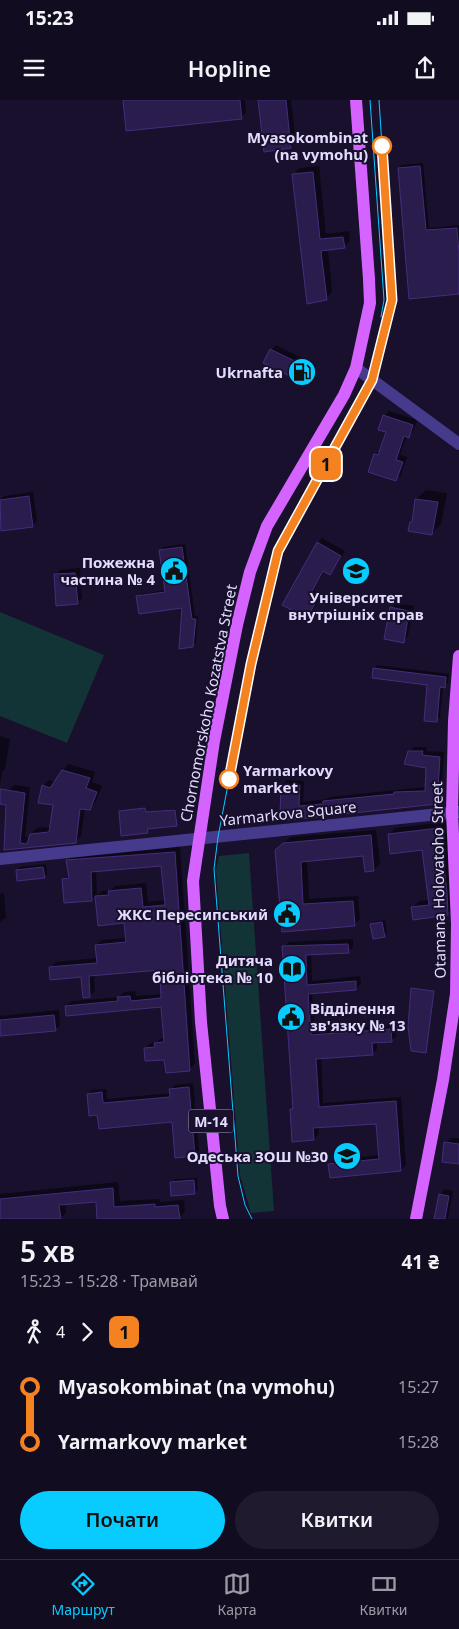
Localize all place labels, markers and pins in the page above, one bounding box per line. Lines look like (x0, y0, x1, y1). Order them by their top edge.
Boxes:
place label: Myasokombinat (na vymohu) (247, 127, 368, 164)
marker: Myasokombinat (na vymohu) (372, 136, 392, 156)
fuel station icon: Ukrnafta (287, 357, 317, 387)
place label: Ukrnafta (216, 362, 283, 382)
place label: Пожежна частина № 4 (60, 552, 155, 589)
public building icon: Пожежна частина № 4 (159, 556, 189, 586)
school or university icon: Університет внутрішніх справ (341, 556, 371, 586)
place label: Університет внутрішніх справ (288, 587, 424, 624)
place label: Yarmarkovy market (243, 760, 334, 797)
marker: Yarmarkovy market (219, 769, 239, 789)
public building icon: ЖКС Пересипський (272, 899, 302, 929)
place label: ЖКС Пересипський (117, 904, 268, 924)
place label: Дитяча бібліотека № 10 (152, 950, 273, 987)
library icon: Дитяча бібліотека № 10 (277, 954, 307, 984)
place label: Відділення зв'язку № 13 (310, 998, 406, 1035)
public building icon: Відділення зв'язку № 13 (276, 1002, 306, 1032)
school or university icon: Одеська ЗОШ №30 (332, 1141, 362, 1171)
place label: Одеська ЗОШ №30 (187, 1146, 328, 1166)

